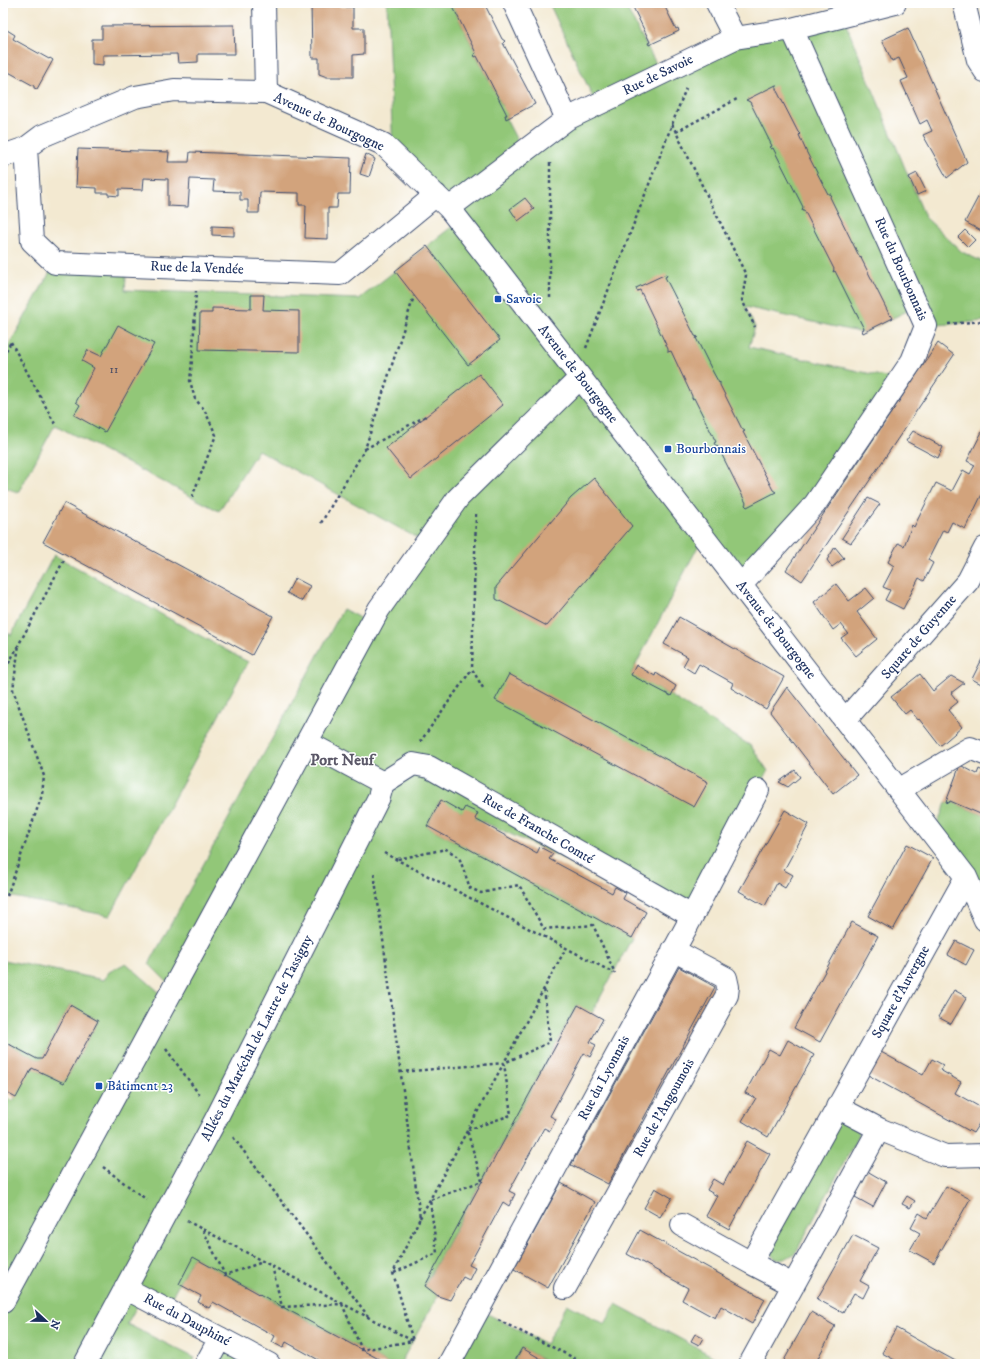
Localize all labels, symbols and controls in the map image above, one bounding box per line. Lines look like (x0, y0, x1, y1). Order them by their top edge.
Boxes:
street label: Rue de Savoie (620, 50, 696, 100)
street label: Avenue de Bourgogne (271, 88, 387, 156)
street label: Rue du Bourbonnais (870, 214, 932, 324)
street label: Rue de la Vendée (150, 257, 244, 279)
place label: Savoie (506, 290, 542, 308)
marker: Savoie (493, 294, 503, 304)
street label: Avenue de Bourgogne (534, 321, 622, 427)
house number: 11 (110, 362, 118, 377)
place label: Bourbonnais (676, 440, 746, 458)
marker: Bourbonnais (663, 444, 673, 454)
street label: Avenue de Bourgogne (732, 577, 820, 683)
street label: Square de Guyenne (877, 591, 961, 683)
district label: Port Neuf (310, 750, 377, 770)
street label: Rue de Franche Comté (479, 790, 597, 868)
street label: Allées du Maréchal de Lattre de Tassigny (197, 932, 317, 1144)
street label: Square d'Auvergne (868, 942, 934, 1042)
street label: Rue du Lyonnais (574, 1032, 634, 1124)
street label: Rue de l'Angoumois (629, 1055, 699, 1161)
place label: Bâtiment 23 (107, 1077, 173, 1095)
marker: Bâtiment 23 (94, 1081, 104, 1091)
street label: Rue du Dauphiné (141, 1290, 234, 1351)
north arrow (26, 1301, 66, 1341)
text: N (46, 1318, 63, 1331)

